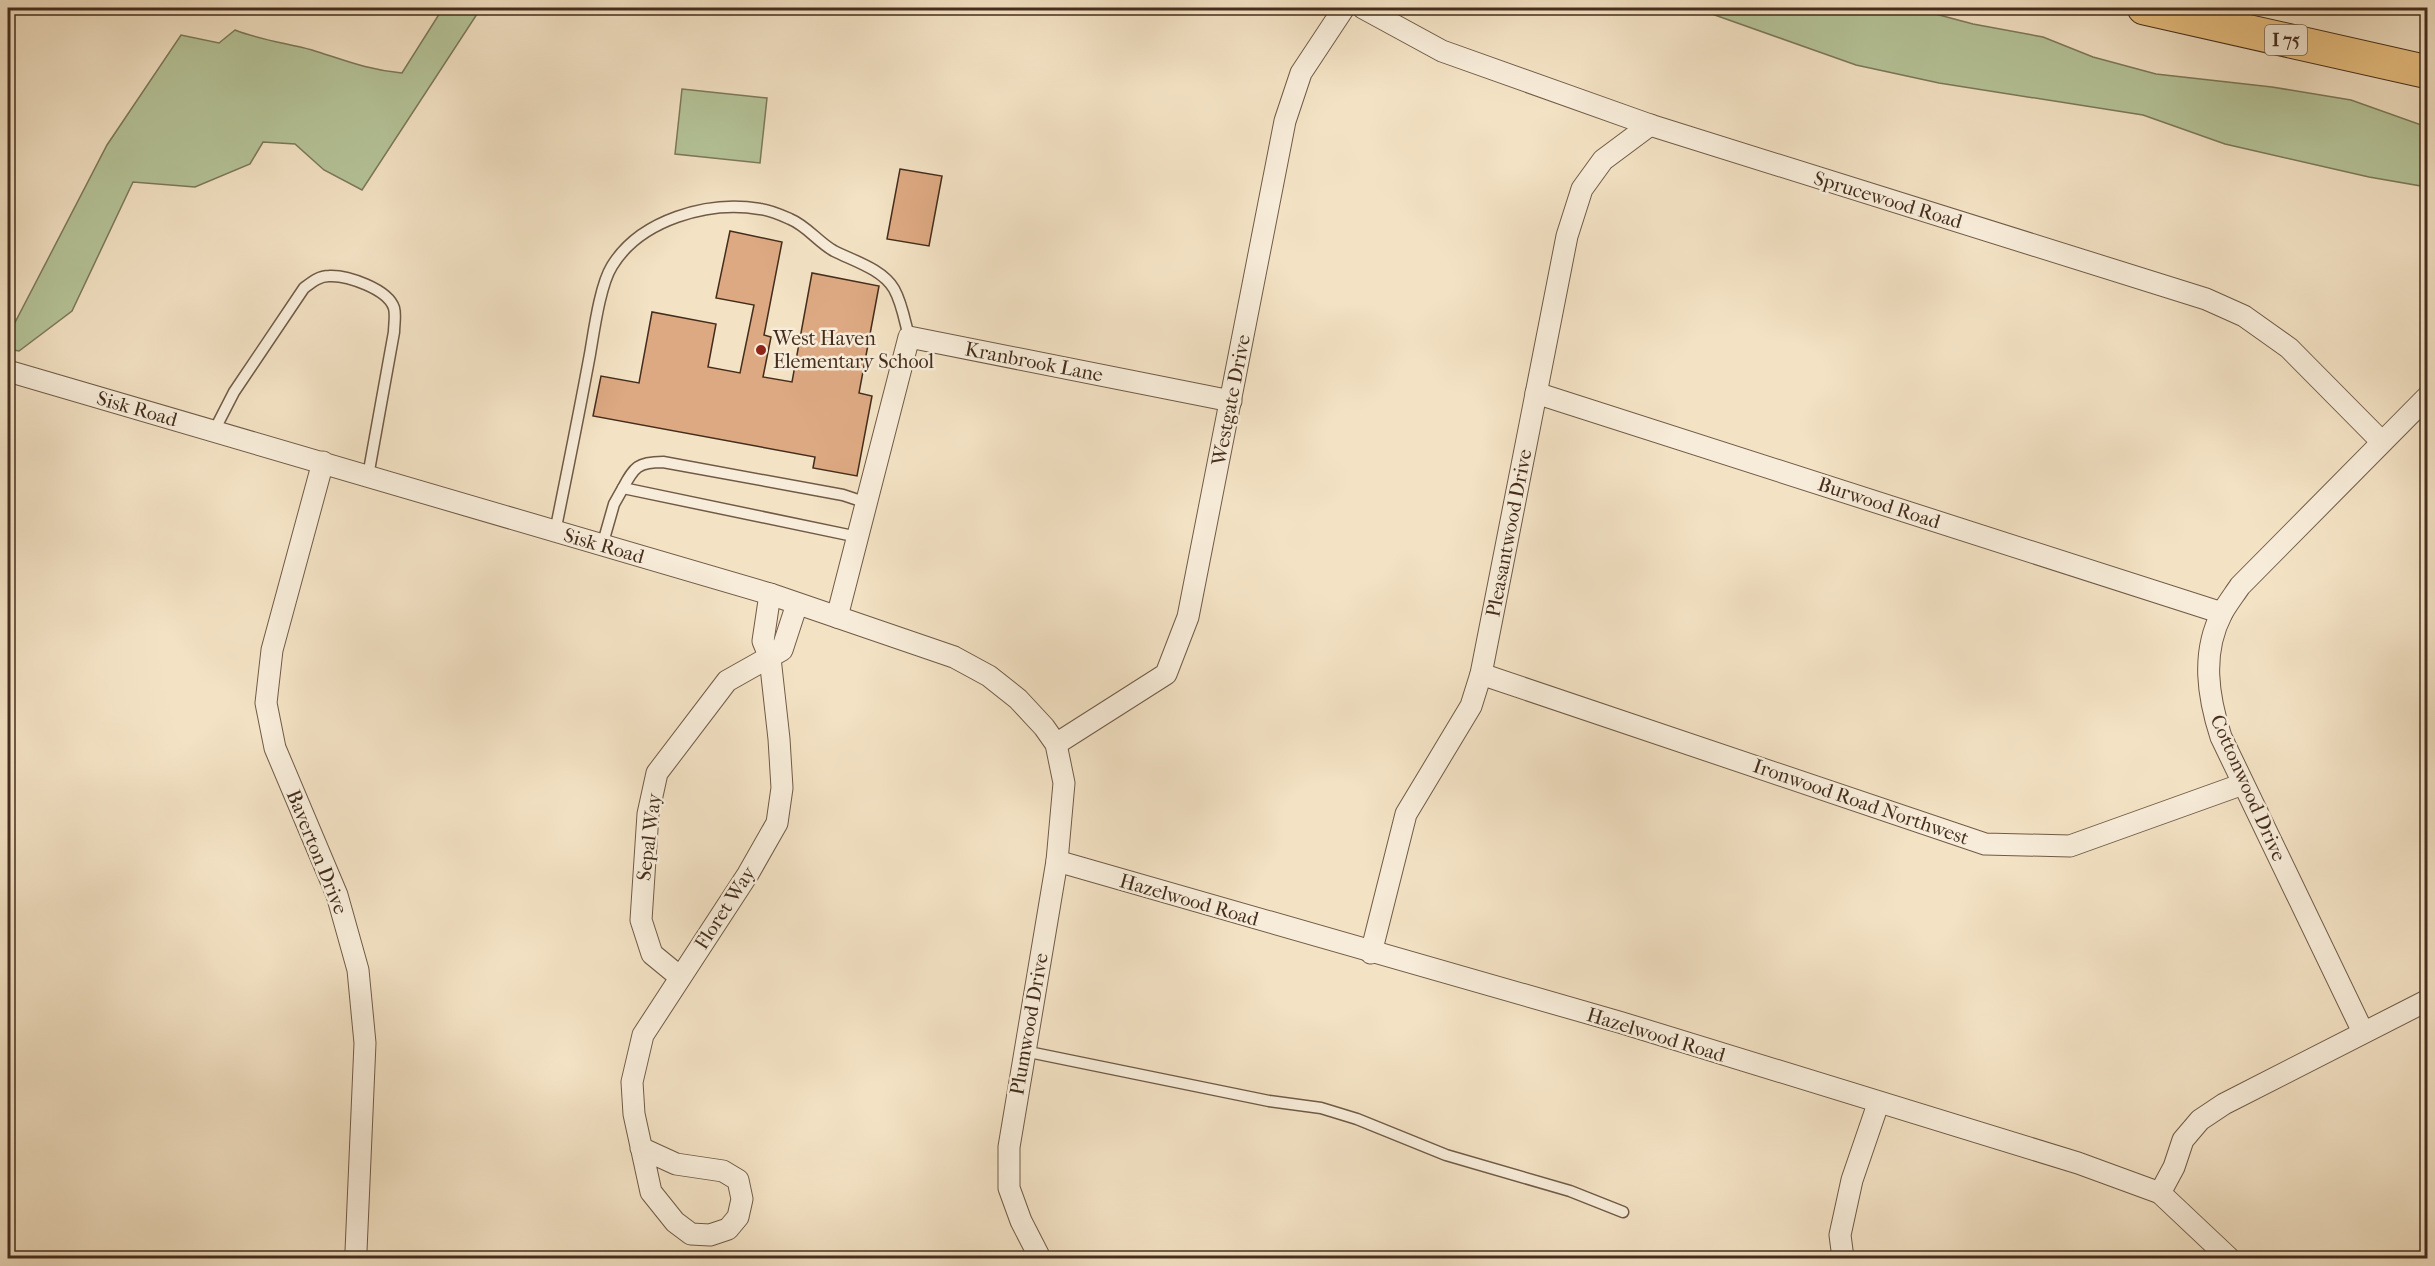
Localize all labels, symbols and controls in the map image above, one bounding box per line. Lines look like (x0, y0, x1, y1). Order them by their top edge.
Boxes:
road number: I 75 (2265, 25, 2307, 55)
street label: Sprucewood Road (1811, 167, 1966, 234)
place label: West Haven Elementary School (772, 327, 935, 373)
street label: Westgate Drive (1207, 333, 1255, 468)
street label: Kranbrook Lane (963, 337, 1105, 387)
marker: West Haven Elementary School (754, 343, 768, 357)
street label: Sisk Road (94, 387, 181, 432)
street label: Pleasantwood Drive (1481, 447, 1537, 619)
street label: Burwood Road (1815, 472, 1944, 534)
street label: Sisk Road (561, 524, 648, 569)
street label: Cottonwood Drive (2205, 711, 2291, 865)
street label: Ironwood Road Northwest (1750, 754, 1972, 850)
street label: Baverton Drive (282, 787, 352, 918)
street label: Sepal Way (632, 791, 666, 882)
street label: Floret Way (690, 861, 761, 954)
street label: Hazelwood Road (1117, 869, 1262, 931)
street label: Plumwood Drive (1005, 951, 1053, 1097)
street label: Hazelwood Road (1584, 1003, 1729, 1067)

